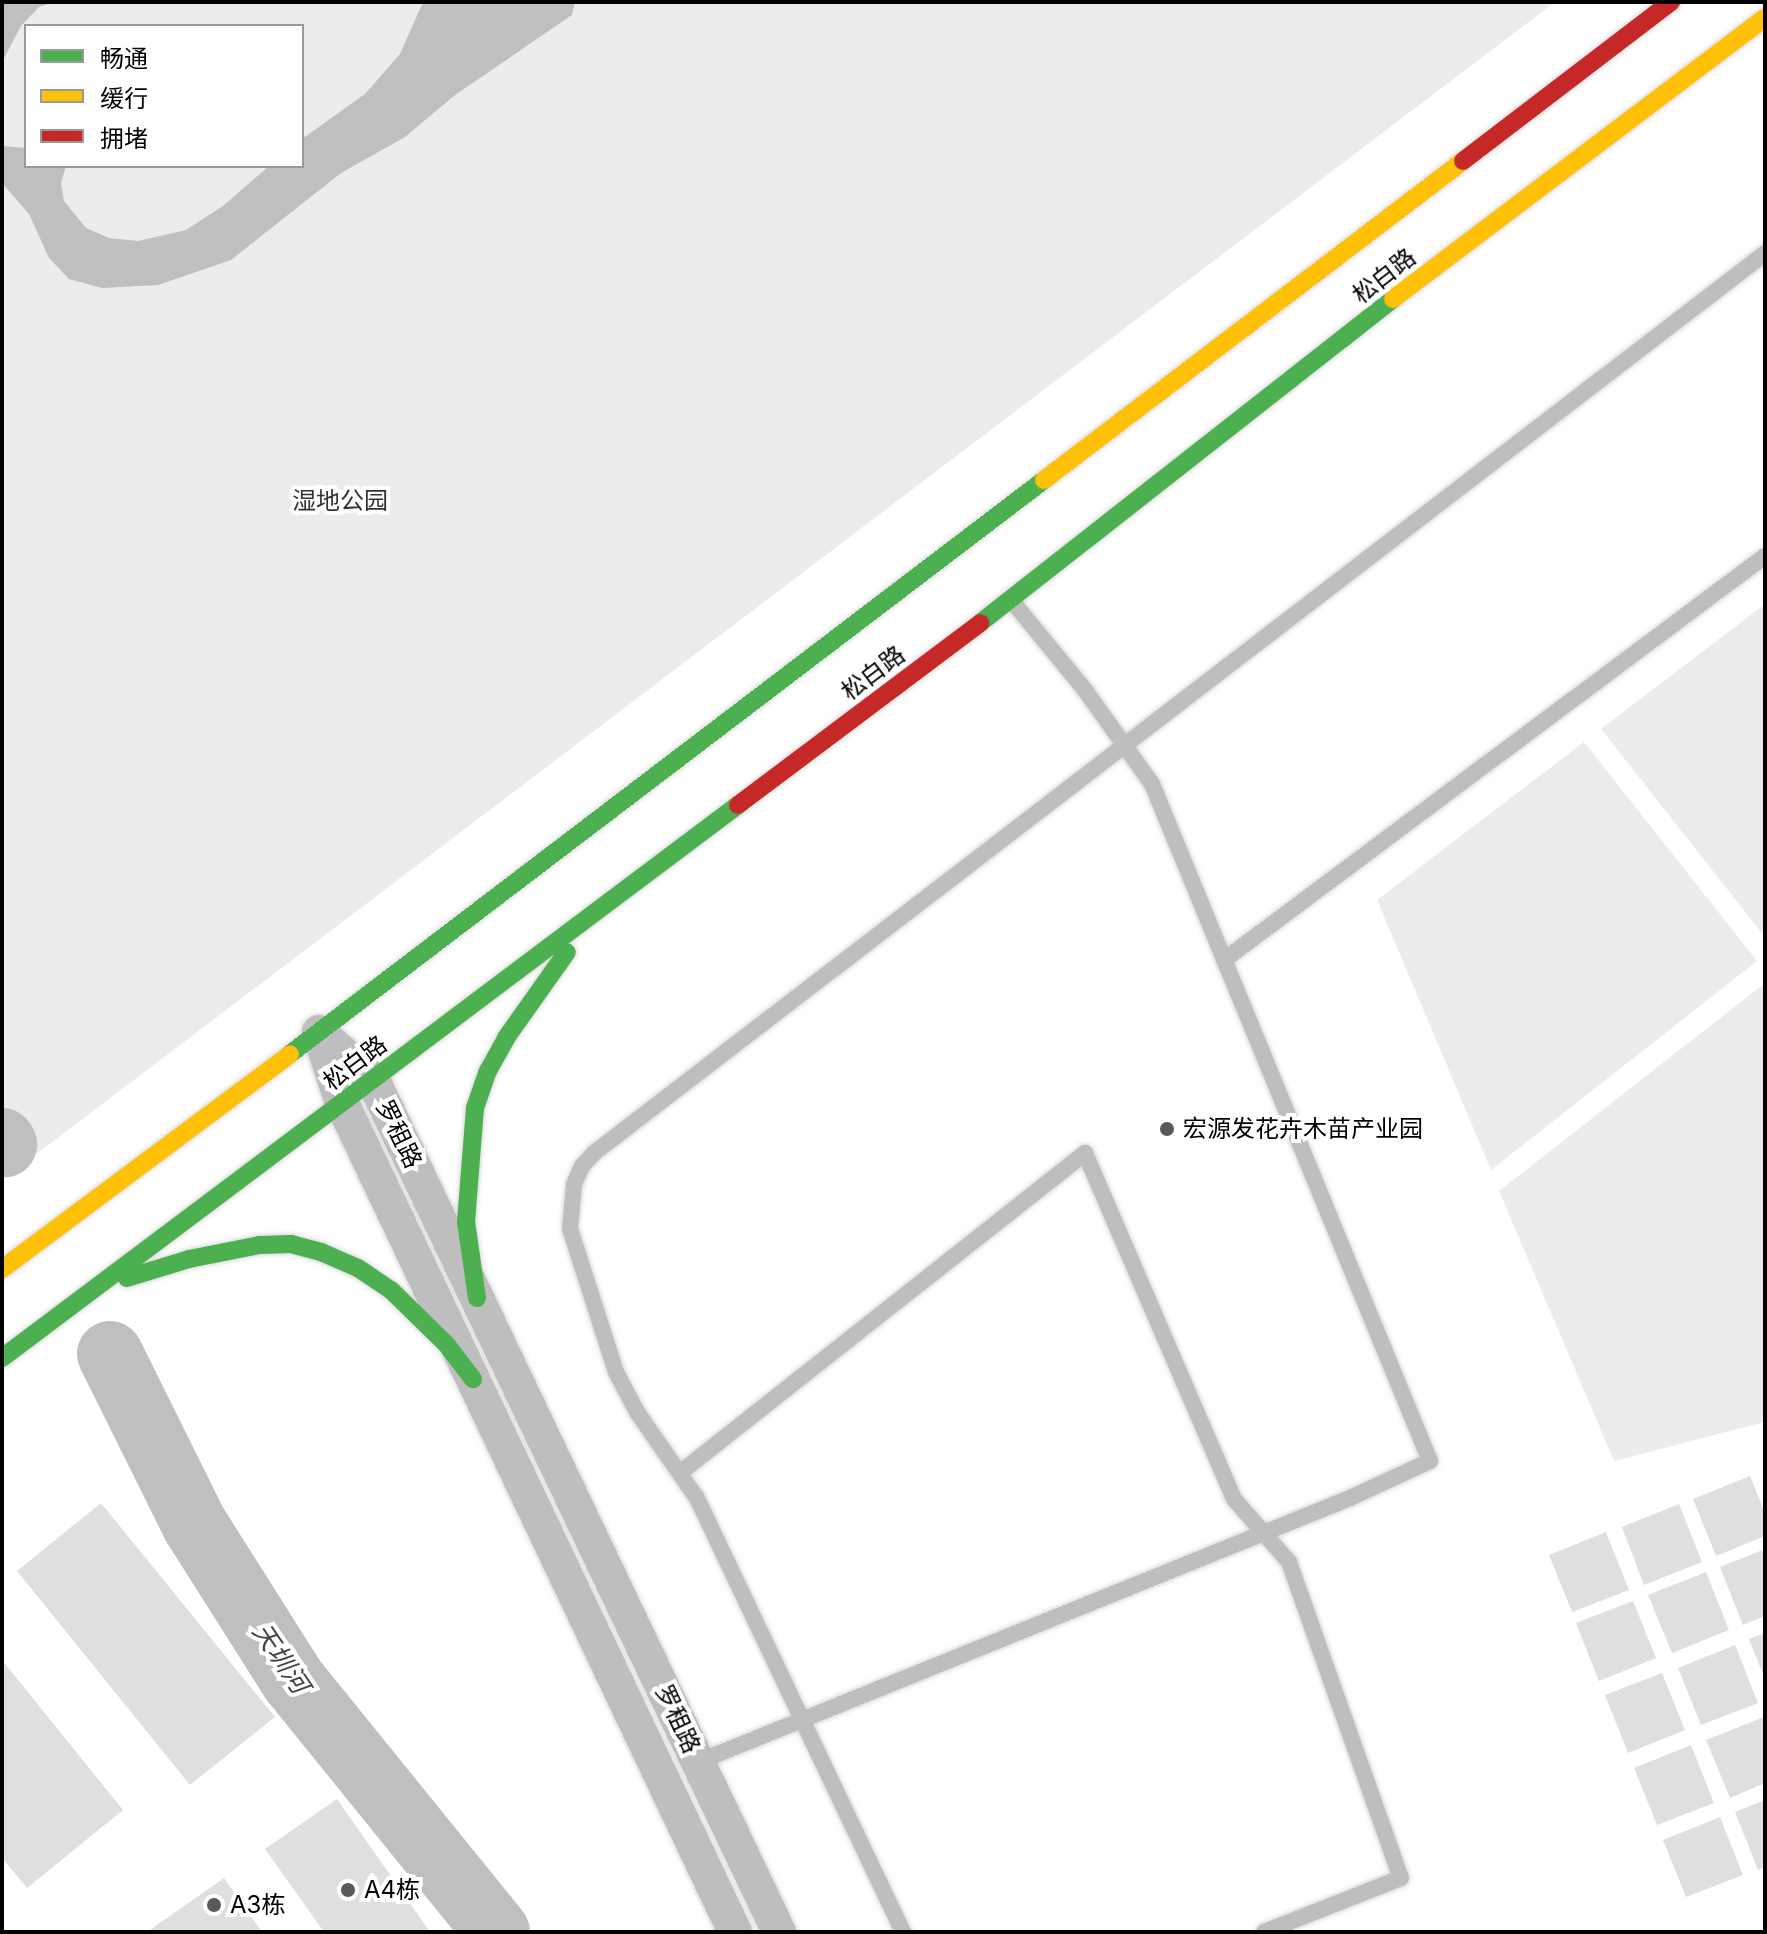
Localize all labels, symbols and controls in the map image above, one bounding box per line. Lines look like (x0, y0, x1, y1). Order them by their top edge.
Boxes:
legend (24, 24, 304, 168)
text: 畅通 (100, 44, 148, 73)
text: 缓行 (100, 84, 148, 113)
text: 拥堵 (100, 124, 148, 153)
street label: 松白路 (1347, 242, 1421, 310)
park label: 湿地公园 (292, 487, 388, 515)
street label: 松白路 (836, 640, 910, 706)
street label: 松白路 (318, 1030, 392, 1096)
street label: 罗租路 (370, 1095, 428, 1173)
place label: 宏源发花卉木苗产业园 (1183, 1115, 1423, 1143)
marker: 宏源发花卉木苗产业园 (1158, 1120, 1176, 1138)
water label: 天圳河 (246, 1617, 316, 1699)
street label: 罗租路 (650, 1680, 706, 1758)
place label: A4栋 (364, 1876, 420, 1904)
marker: A4栋 (339, 1881, 357, 1899)
place label: A3栋 (230, 1891, 285, 1919)
marker: A3栋 (205, 1896, 223, 1914)

